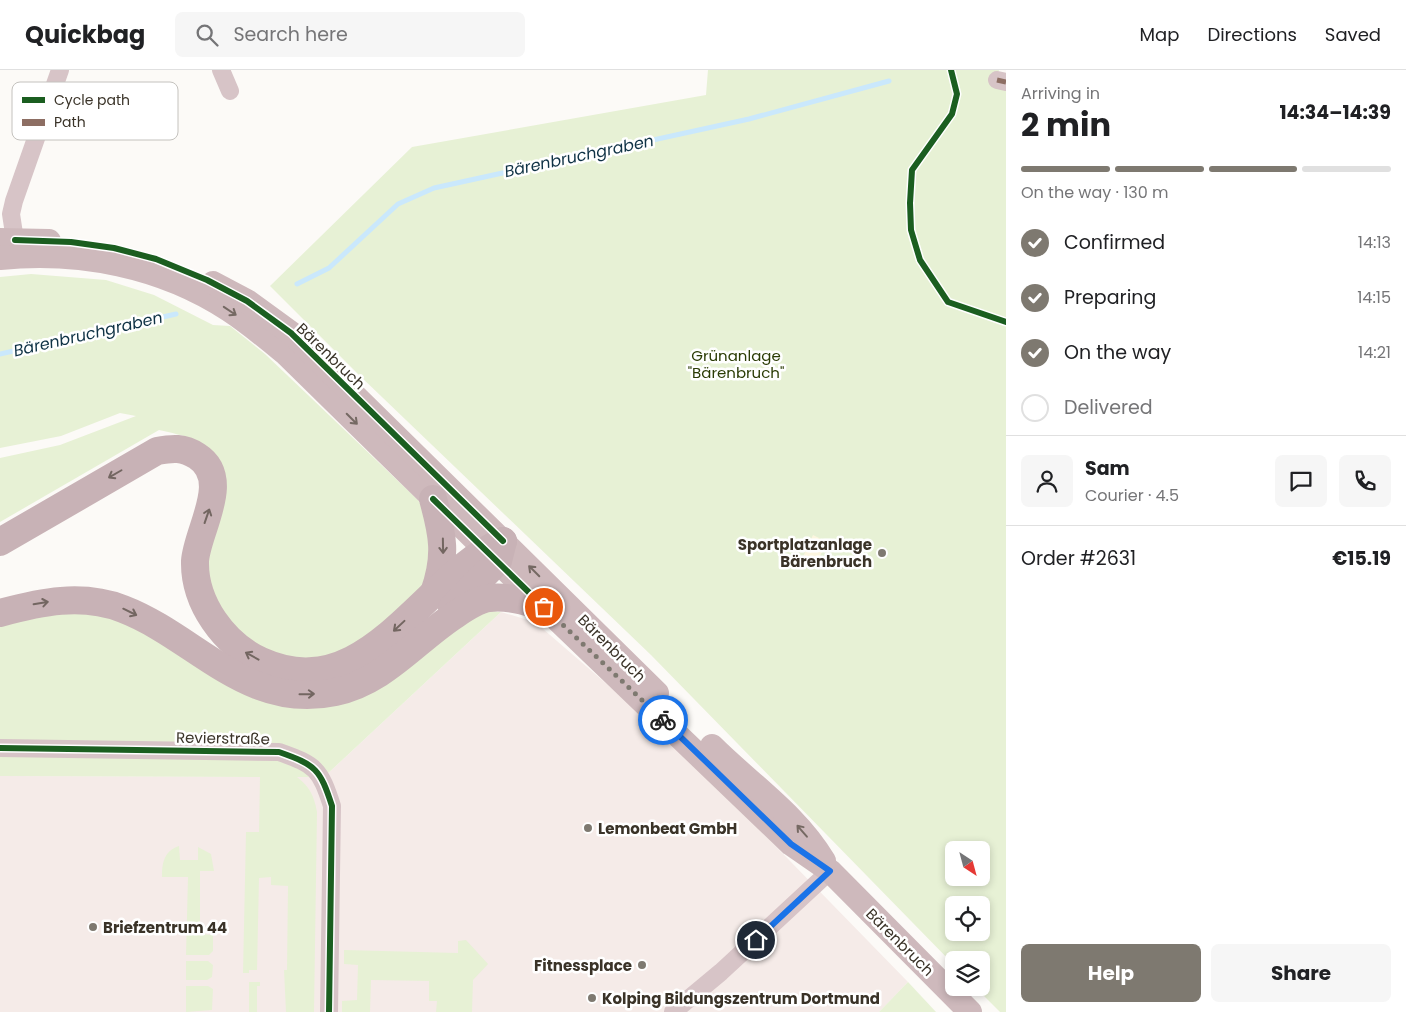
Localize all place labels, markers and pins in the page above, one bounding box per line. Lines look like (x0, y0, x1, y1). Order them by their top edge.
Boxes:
place label: Sportplatzanlage Bärenbruch (738, 534, 872, 572)
marker: Sportplatzanlage Bärenbruch (876, 547, 888, 559)
pin (523, 586, 565, 628)
place label: Lemonbeat GmbH (598, 818, 737, 839)
marker: Lemonbeat GmbH (582, 822, 594, 834)
place label: Briefzentrum 44 (103, 917, 227, 938)
pin (735, 919, 777, 961)
marker: Briefzentrum 44 (87, 921, 99, 933)
place label: Fitnessplace (534, 955, 632, 976)
marker: Fitnessplace (636, 959, 648, 971)
place label: Kolping Bildungszentrum Dortmund (602, 988, 880, 1009)
marker: Kolping Bildungszentrum Dortmund (586, 992, 598, 1004)

